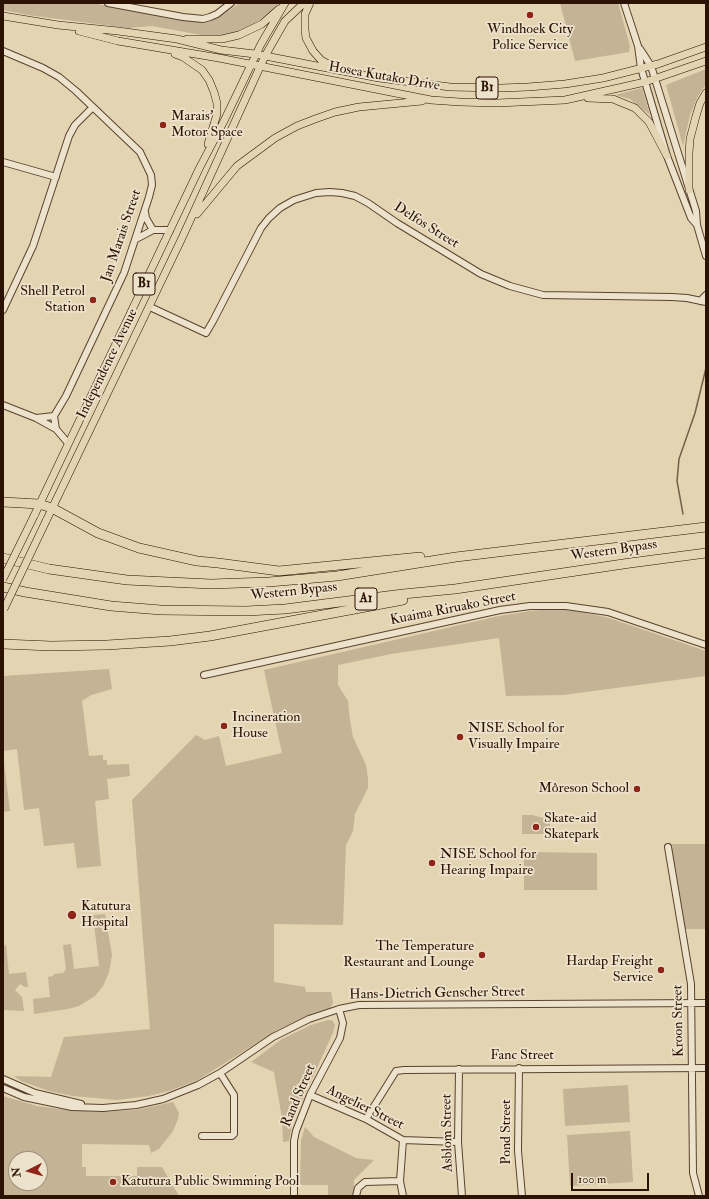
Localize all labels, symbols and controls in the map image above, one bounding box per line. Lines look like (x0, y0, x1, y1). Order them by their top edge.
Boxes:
marker: Windhoek City Police Service (525, 10, 535, 20)
place label: Windhoek City Police Service (487, 22, 573, 54)
street label: Hosea Kutako Drive (327, 59, 441, 95)
road number: B1 (476, 77, 498, 99)
place label: Marais' Motor Space (171, 109, 243, 142)
marker: Marais' Motor Space (158, 120, 168, 130)
street label: Jan Marais Street (98, 188, 146, 284)
street label: Delfos Street (390, 199, 462, 253)
road number: B1 (133, 273, 155, 295)
place label: Shell Petrol Station (20, 284, 85, 316)
marker: Shell Petrol Station (88, 295, 98, 305)
street label: Independence Avenue (74, 306, 142, 422)
street label: Western Bypass (570, 537, 658, 565)
street label: Western Bypass (250, 579, 338, 605)
road number: A1 (355, 588, 377, 610)
street label: Kuaima Riruako Street (389, 589, 517, 629)
place label: Incineration House (232, 710, 300, 742)
marker: Incineration House (219, 721, 229, 731)
place label: NISE School for Visually Impaire (468, 721, 564, 754)
marker: NISE School for Visually Impaire (455, 732, 465, 742)
place label: Môreson School (538, 781, 629, 797)
marker: Môreson School (632, 784, 642, 794)
place label: Skate-aid Skatepark (544, 811, 599, 844)
marker: Skate-aid Skatepark (531, 822, 541, 832)
place label: NISE School for Hearing Impaire (440, 847, 536, 880)
marker: NISE School for Hearing Impaire (427, 858, 437, 868)
place label: Katutura Hospital (81, 899, 131, 932)
marker: Katutura Hospital (66, 909, 78, 921)
place label: The Temperature Restaurant and Lounge (343, 939, 474, 972)
marker: The Temperature Restaurant and Lounge (477, 950, 487, 960)
place label: Hardap Freight Service (566, 954, 653, 986)
marker: Hardap Freight Service (656, 965, 666, 975)
street label: Hans-Dietrich Genscher Street (349, 984, 525, 1004)
street label: Kroon Street (670, 985, 688, 1057)
street label: Fanc Street (490, 1048, 554, 1064)
street label: Rand Street (278, 1062, 320, 1130)
street label: Angelier Street (324, 1082, 406, 1134)
street label: Asblom Street (439, 1094, 457, 1172)
street label: Pond Street (499, 1099, 515, 1165)
north arrow (8, 1151, 48, 1191)
scale bar (573, 1165, 651, 1191)
text: N (10, 1167, 24, 1178)
text: 100 m (578, 1172, 606, 1187)
place label: Katutura Public Swimming Pool (121, 1174, 299, 1190)
marker: Katutura Public Swimming Pool (108, 1177, 118, 1187)

